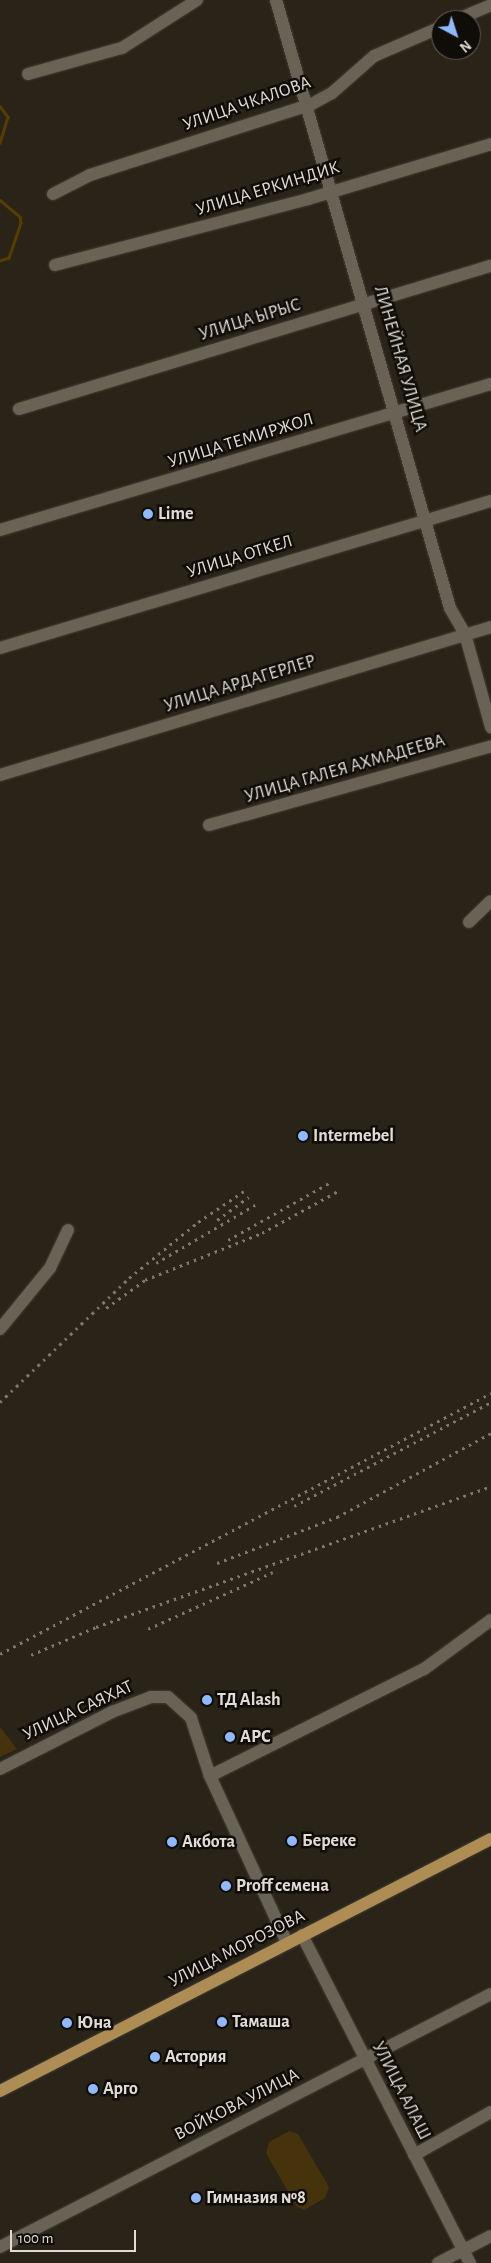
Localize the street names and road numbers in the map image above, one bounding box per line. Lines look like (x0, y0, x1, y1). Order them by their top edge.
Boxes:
street label: УЛИЦА ЧКАЛОВА (180, 72, 314, 136)
street label: УЛИЦА ЕРКИНДИК (194, 157, 342, 221)
street label: ЛИНЕЙНАЯ УЛИЦА (369, 283, 431, 435)
street label: УЛИЦА ЫРЫС (196, 294, 304, 346)
street label: УЛИЦА ТЕМИРЖОЛ (166, 409, 316, 473)
street label: УЛИЦА ОТКЕЛ (184, 531, 296, 583)
street label: УЛИЦА АРДАГЕРЛЕР (162, 651, 318, 717)
street label: УЛИЦА ГАЛЕЯ АХМАДЕЕВА (242, 730, 448, 808)
street label: УЛИЦА САЯХАТ (20, 1676, 136, 1746)
street label: УЛИЦА МОРОЗОВА (165, 1905, 309, 1993)
street label: УЛИЦА АЛАШ (367, 2038, 435, 2144)
street label: ВОЙКОВА УЛИЦА (171, 2064, 303, 2146)

